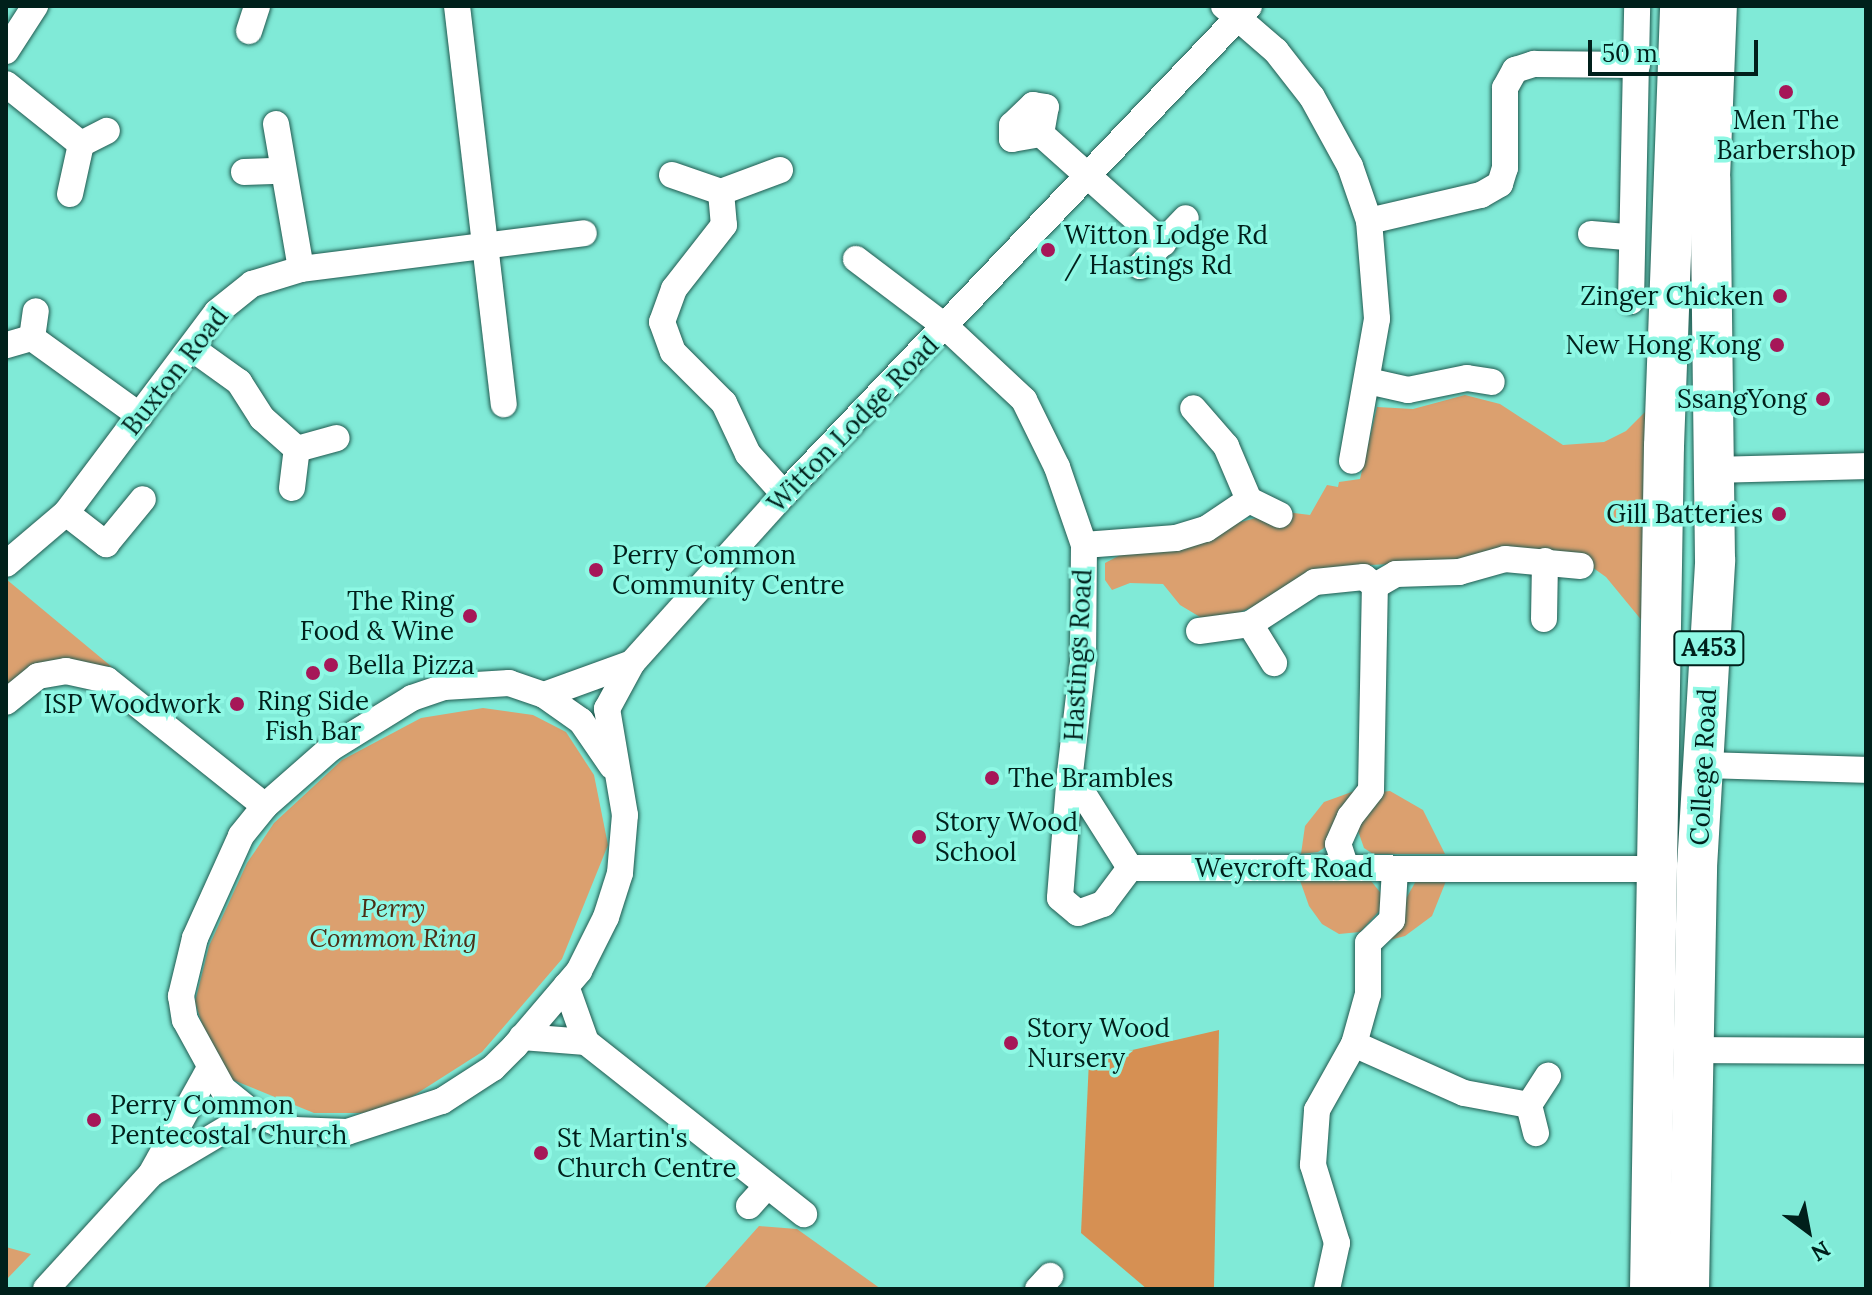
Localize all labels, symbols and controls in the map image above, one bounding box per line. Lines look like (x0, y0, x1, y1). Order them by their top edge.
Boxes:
scale bar (1592, 24, 1762, 74)
text: 50 m (1602, 38, 1658, 69)
marker: Men The Barbershop (1777, 83, 1795, 101)
place label: Men The Barbershop (1716, 104, 1856, 166)
place label: Witton Lodge Rd / Hastings Rd (1064, 219, 1268, 280)
marker: Witton Lodge Rd / Hastings Rd (1039, 241, 1057, 259)
place label: Zinger Chicken (1580, 280, 1764, 312)
marker: Zinger Chicken (1771, 287, 1789, 305)
street label: Buxton Road (115, 301, 235, 441)
street label: Witton Lodge Road (761, 329, 945, 519)
place label: New Hong Kong (1565, 329, 1761, 361)
marker: New Hong Kong (1768, 336, 1786, 354)
place label: SsangYong (1677, 383, 1807, 415)
marker: SsangYong (1814, 390, 1832, 408)
place label: Gill Batteries (1606, 498, 1763, 530)
marker: Gill Batteries (1770, 505, 1788, 523)
place label: Perry Common Community Centre (612, 539, 845, 600)
marker: Perry Common Community Centre (587, 561, 605, 579)
street label: Hastings Road (1058, 568, 1098, 742)
place label: The Ring Food & Wine (300, 585, 454, 646)
marker: The Ring Food & Wine (461, 607, 479, 625)
road number: A453 (1673, 628, 1745, 668)
place label: Bella Pizza (347, 649, 475, 681)
marker: Bella Pizza (322, 656, 340, 674)
marker: Ring Side Fish Bar (304, 664, 322, 682)
place label: Ring Side Fish Bar (257, 685, 369, 746)
place label: ISP Woodwork (43, 688, 221, 720)
street label: College Road (1683, 688, 1723, 846)
marker: ISP Woodwork (228, 695, 246, 713)
place label: The Brambles (1008, 762, 1173, 794)
marker: The Brambles (983, 769, 1001, 787)
place label: Story Wood School (935, 806, 1078, 868)
marker: Story Wood School (910, 828, 928, 846)
street label: Weycroft Road (1195, 852, 1373, 884)
park label: Perry Common Ring (309, 892, 477, 954)
place label: Story Wood Nursery (1027, 1012, 1170, 1074)
marker: Story Wood Nursery (1002, 1034, 1020, 1052)
place label: Perry Common Pentecostal Church (110, 1089, 347, 1150)
marker: Perry Common Pentecostal Church (85, 1111, 103, 1129)
place label: St Martin's Church Centre (557, 1122, 737, 1184)
marker: St Martin's Church Centre (532, 1144, 550, 1162)
north arrow (1768, 1191, 1848, 1271)
text: N (1806, 1235, 1835, 1268)

